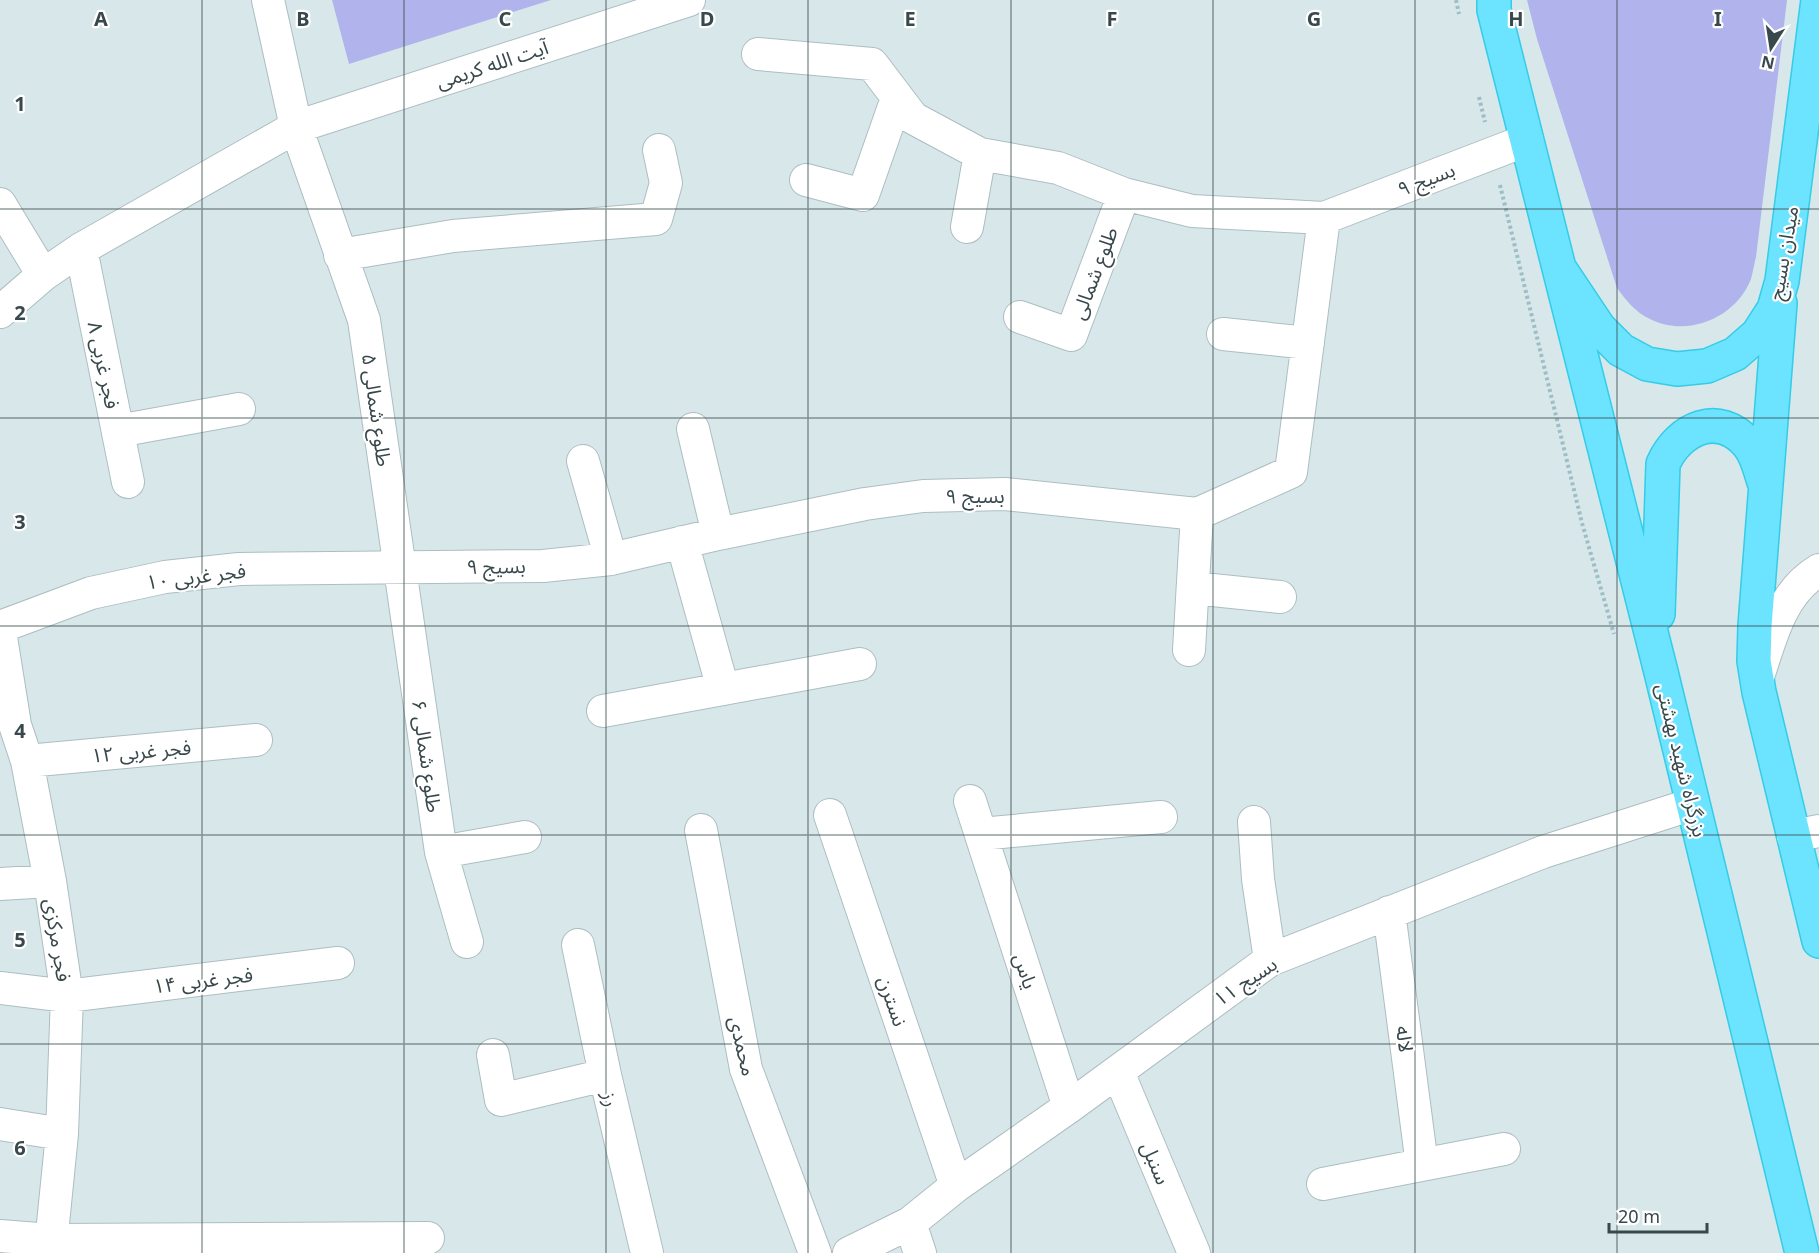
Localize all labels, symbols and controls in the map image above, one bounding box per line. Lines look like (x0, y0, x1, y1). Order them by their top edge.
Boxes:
text: A (94, 5, 108, 32)
text: B (296, 5, 310, 32)
text: C (499, 5, 512, 32)
text: D (700, 5, 714, 32)
text: E (904, 5, 916, 32)
text: F (1107, 5, 1117, 32)
text: G (1307, 5, 1321, 32)
text: H (1508, 5, 1524, 32)
text: I (1714, 5, 1722, 32)
north arrow (1741, 18, 1801, 78)
street label: آیت الله کریمی (432, 33, 553, 95)
text: N (1759, 51, 1777, 75)
text: 1 (14, 90, 26, 117)
street label: بسیج ۹ (1393, 156, 1459, 204)
street label: میدان بسیج (1761, 204, 1807, 303)
street label: طلوع شمالی (1064, 223, 1126, 324)
text: 2 (14, 299, 26, 326)
street label: فجر غربی ۸ (82, 319, 126, 411)
street label: طلوع شمالی ۵ (354, 352, 398, 469)
street label: بسیج ۹ (945, 482, 1005, 511)
text: 3 (14, 508, 26, 535)
street label: بسیج ۹ (466, 552, 526, 582)
street label: فجر غربی ۱۰ (145, 556, 248, 596)
street label: بزرگراه شهید بهشتی (1650, 680, 1714, 840)
street label: طلوع شمالی ۶ (404, 698, 448, 815)
text: 4 (14, 717, 26, 744)
street label: فجر غربی ۱۲ (90, 733, 192, 769)
street label: فجر مرکزی (38, 897, 78, 984)
text: 5 (14, 926, 26, 953)
street label: یاس (1008, 950, 1044, 992)
street label: بسیج ۱۱ (1208, 950, 1283, 1014)
street label: فجر غربی ۱۴ (152, 960, 255, 1000)
street label: نسترن (872, 972, 914, 1030)
street label: محمدی (723, 1013, 763, 1079)
street label: لاله (1390, 1024, 1420, 1054)
street label: رز (596, 1088, 626, 1109)
text: 6 (14, 1134, 26, 1161)
street label: سنبل (1135, 1137, 1177, 1189)
scale bar (1609, 1196, 1706, 1234)
text: 20 m (1618, 1204, 1660, 1228)

